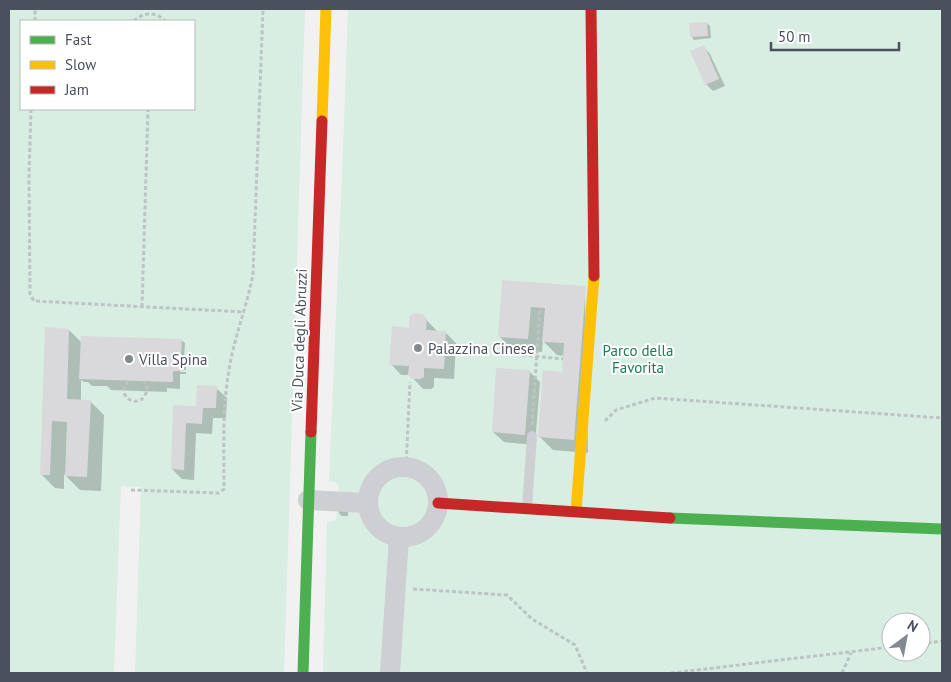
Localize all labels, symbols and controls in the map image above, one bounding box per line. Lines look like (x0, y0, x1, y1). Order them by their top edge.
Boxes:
legend (20, 20, 195, 110)
scale bar (771, 20, 898, 52)
text: 50 m (778, 27, 811, 46)
text: Fast (65, 30, 92, 49)
text: Slow (65, 55, 96, 74)
text: Jam (64, 80, 89, 99)
street label: Via Duca degli Abruzzi (287, 268, 311, 413)
place label: Palazzina Cinese (428, 339, 535, 358)
park label: Parco della Favorita (603, 341, 673, 377)
marker: Palazzina Cinese (412, 342, 424, 354)
place label: Villa Spina (138, 350, 208, 369)
marker: Villa Spina (123, 353, 135, 365)
north arrow (881, 612, 931, 662)
text: N (904, 616, 922, 636)

